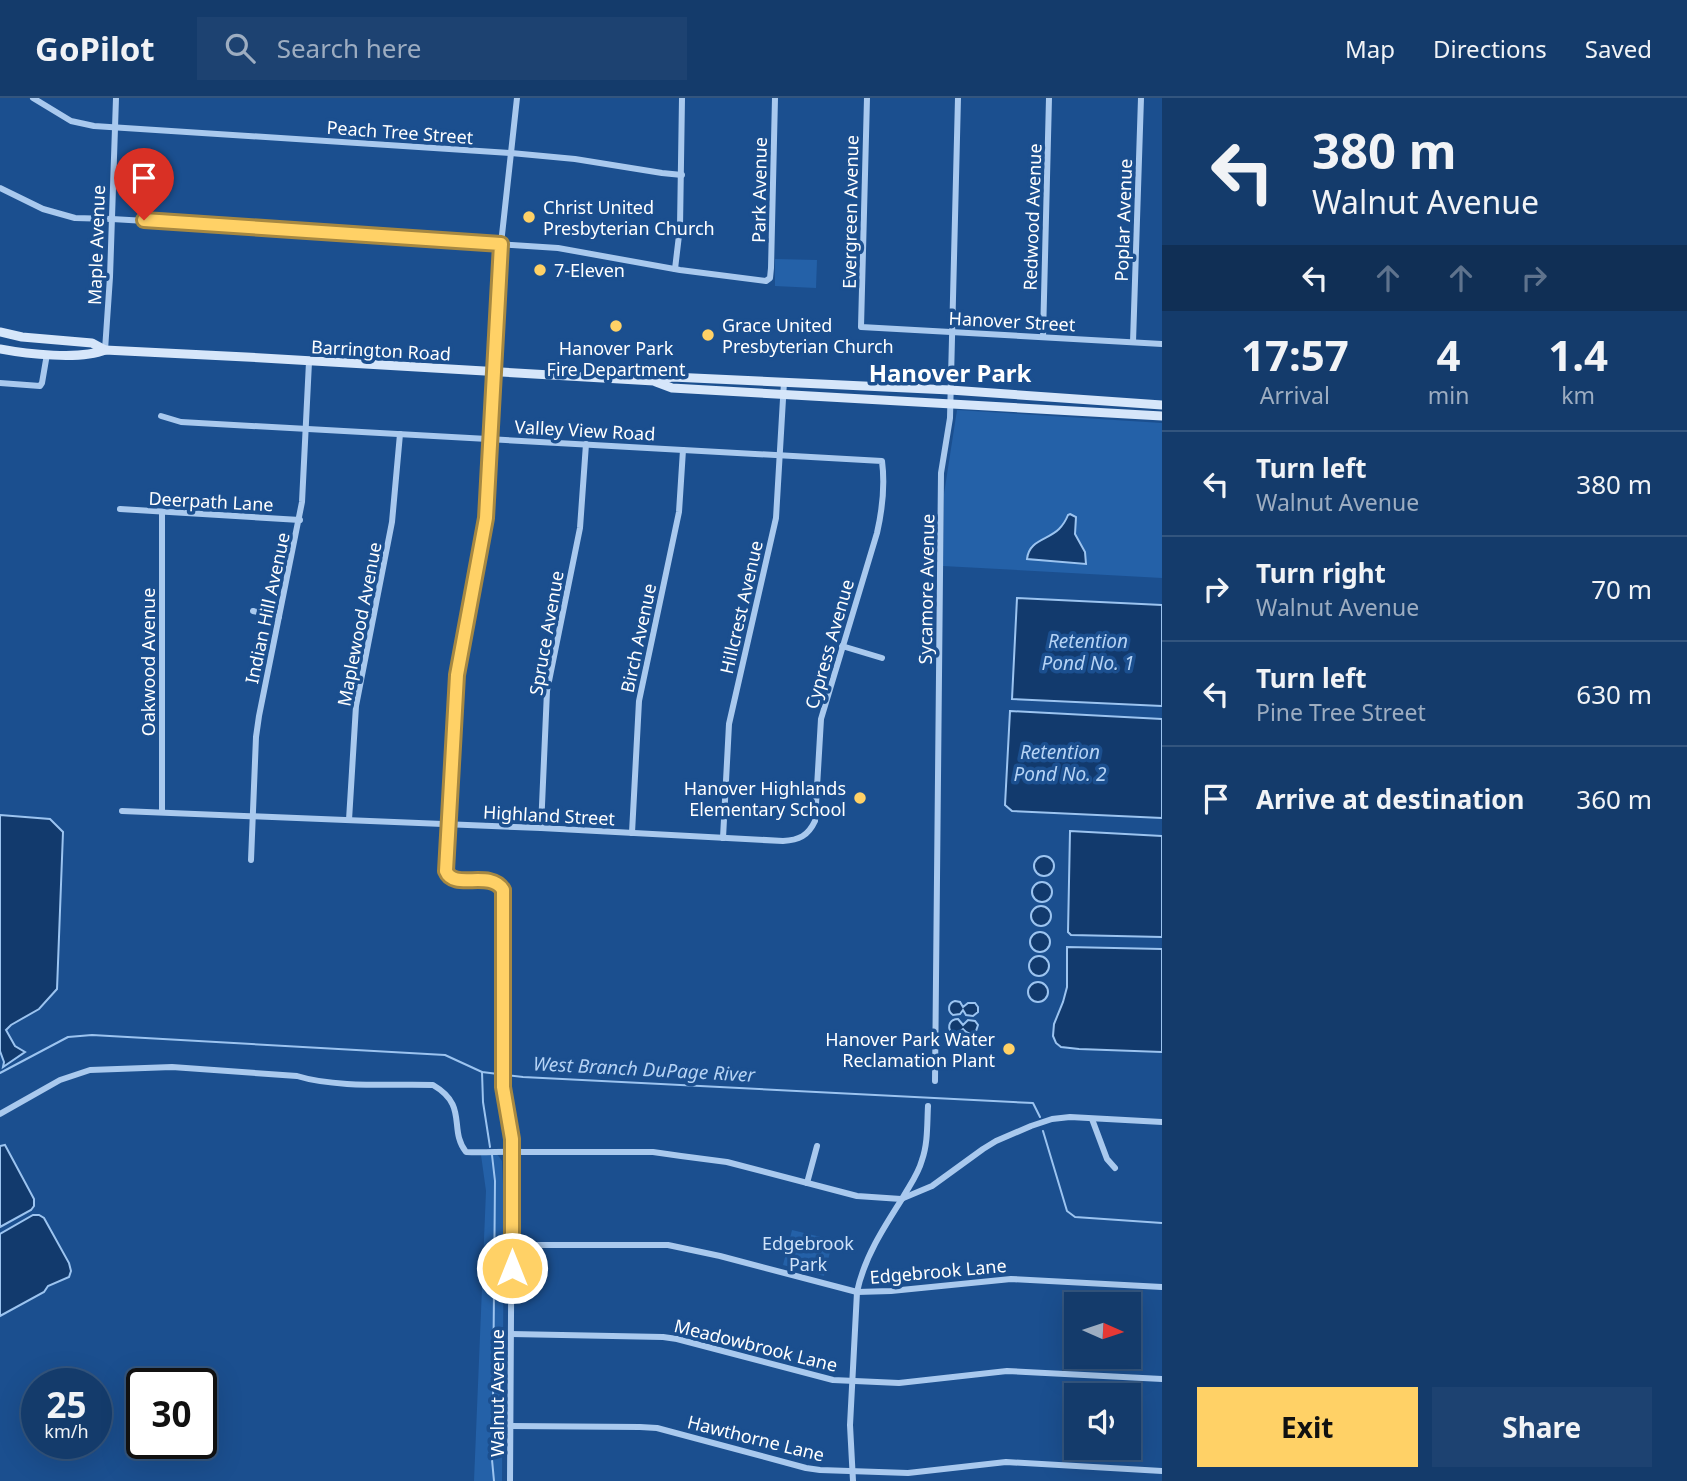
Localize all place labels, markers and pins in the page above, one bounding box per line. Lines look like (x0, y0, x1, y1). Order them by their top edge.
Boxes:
pin (114, 148, 174, 220)
place label: Christ United Presbyterian Church (543, 195, 715, 240)
marker: Christ United Presbyterian Church (521, 209, 537, 225)
place label: 7-Eleven (554, 258, 625, 282)
marker: 7-Eleven (532, 262, 548, 278)
place label: Grace United Presbyterian Church (722, 313, 894, 358)
marker: Hanover Park Fire Department (608, 318, 624, 334)
marker: Grace United Presbyterian Church (700, 327, 716, 343)
place label: Hanover Park Fire Department (547, 336, 686, 381)
place label: Hanover Highlands Elementary School (684, 776, 846, 821)
marker: Hanover Highlands Elementary School (852, 790, 868, 806)
place label: Hanover Park Water Reclamation Plant (825, 1027, 996, 1072)
marker: Hanover Park Water Reclamation Plant (1001, 1041, 1017, 1057)

